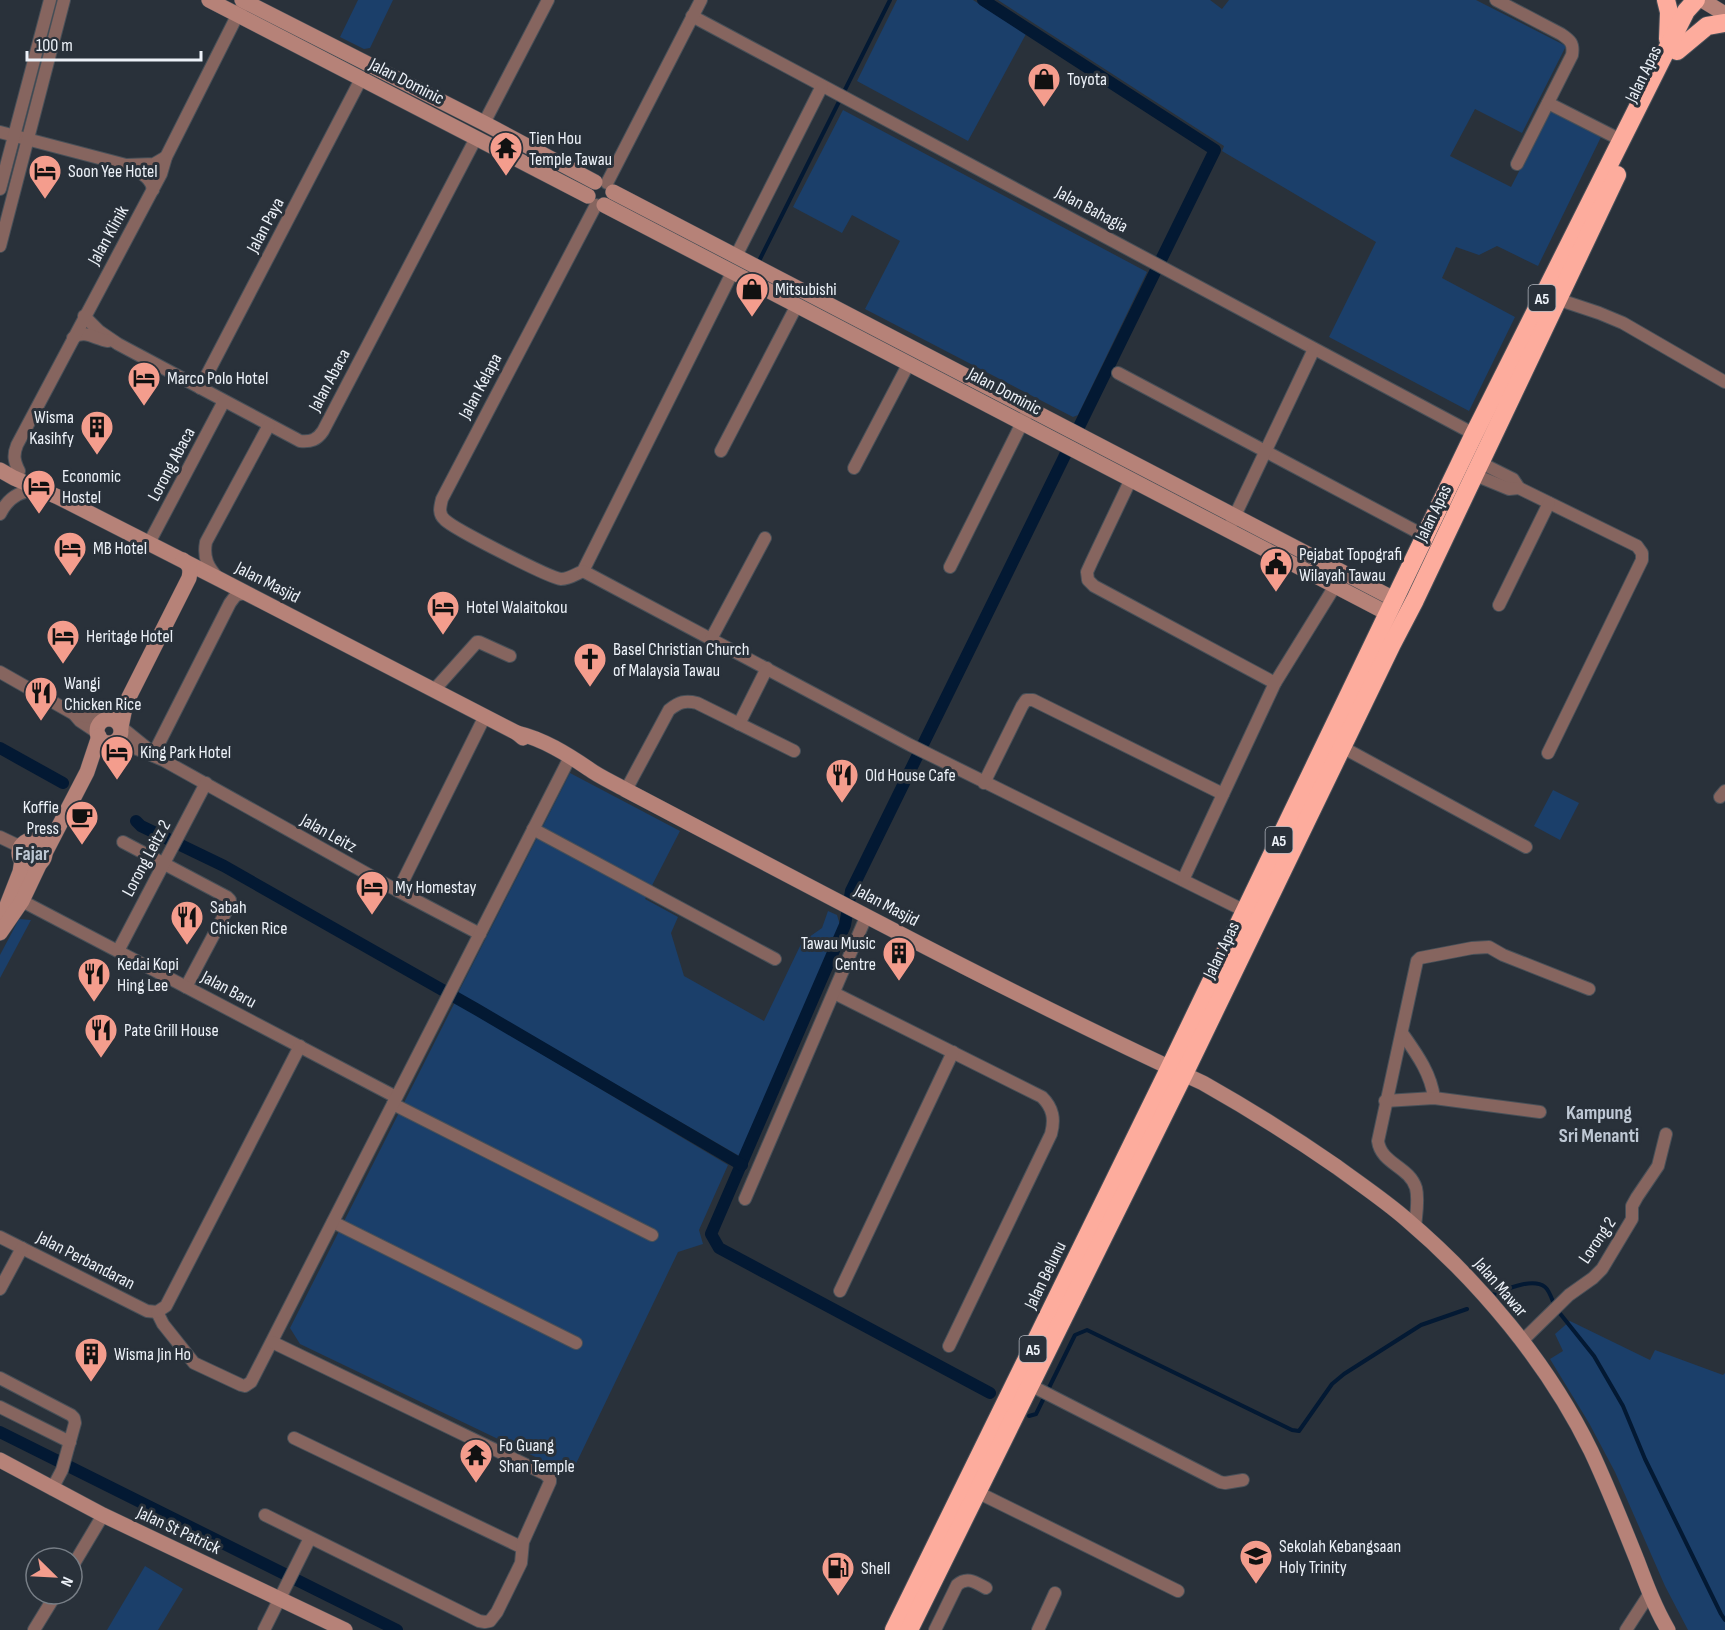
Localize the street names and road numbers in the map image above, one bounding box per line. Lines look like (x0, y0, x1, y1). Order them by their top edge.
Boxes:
street label: Jalan Apas (1620, 42, 1666, 107)
street label: Jalan Dominic (365, 53, 448, 109)
street label: Jalan Bahagia (1051, 181, 1131, 237)
street label: Jalan Paya (242, 194, 289, 257)
street label: Jalan Klinik (83, 202, 133, 269)
road number: A5 (1528, 285, 1556, 311)
street label: Jalan Abaca (304, 345, 355, 416)
street label: Jalan Kelapa (454, 350, 506, 423)
street label: Jalan Dominic (963, 363, 1045, 420)
street label: Lorong Abaca (143, 424, 200, 505)
street label: Jalan Apas (1410, 481, 1456, 546)
street label: Jalan Masjid (231, 557, 304, 608)
street label: Jalan Leitz (296, 809, 361, 858)
street label: Lorong Leitz 2 (118, 816, 175, 900)
road number: A5 (1266, 827, 1292, 853)
street label: Jalan Masjid (850, 879, 922, 931)
street label: Jalan Apas (1198, 918, 1244, 983)
street label: Jalan Baru (197, 966, 260, 1013)
street label: Lorong 2 (1574, 1213, 1621, 1267)
street label: Jalan Perbandaran (32, 1226, 138, 1294)
street label: Jalan Belunu (1020, 1238, 1071, 1313)
street label: Jalan Mawar (1469, 1253, 1532, 1321)
road number: A5 (1020, 1336, 1046, 1362)
street label: Jalan St Patrick (133, 1502, 224, 1559)

